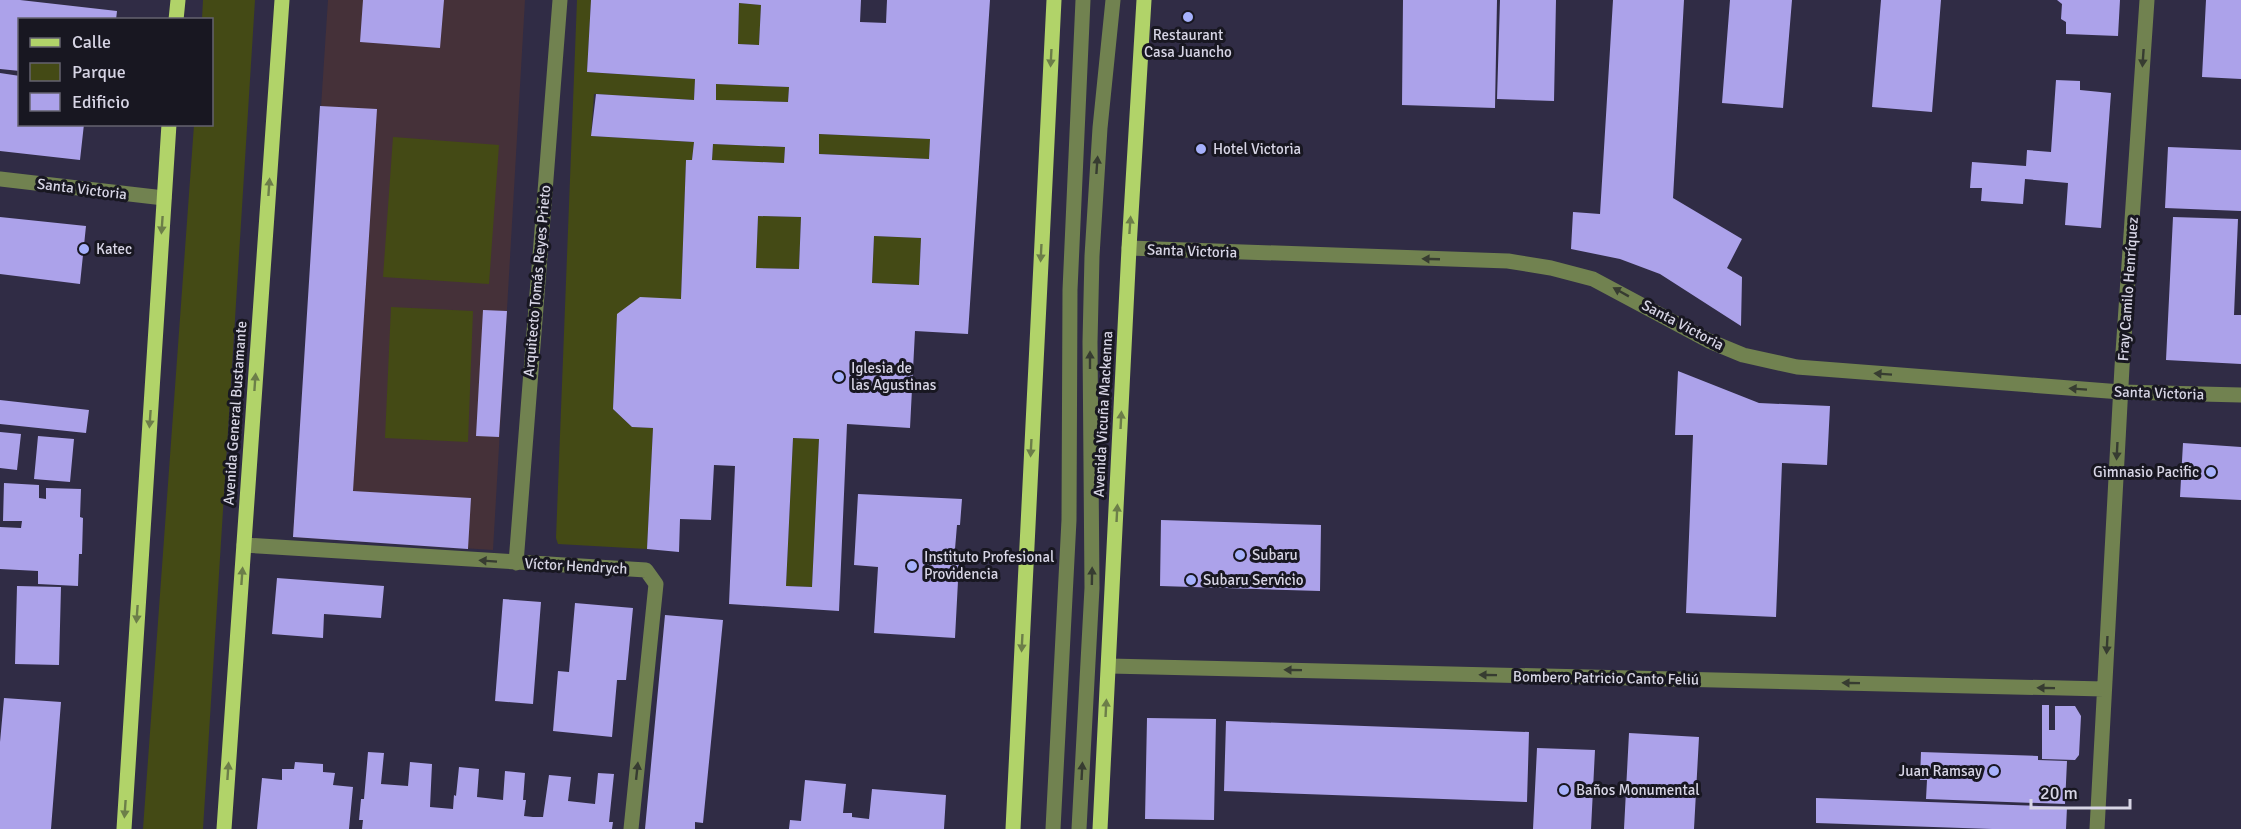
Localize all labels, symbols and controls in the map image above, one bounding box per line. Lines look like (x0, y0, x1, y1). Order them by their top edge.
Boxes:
marker: Restaurant Casa Juancho (1181, 10, 1195, 24)
legend (18, 18, 213, 126)
place label: Restaurant Casa Juancho (1144, 26, 1232, 61)
text: Calle (72, 31, 111, 53)
one-way arrow (1046, 49, 1055, 68)
one-way arrow (2139, 49, 2148, 68)
text: Parque (72, 61, 126, 83)
text: Edificio (72, 91, 130, 113)
place label: Hotel Victoria (1213, 140, 1301, 158)
marker: Hotel Victoria (1194, 142, 1208, 156)
one-way arrow (1092, 156, 1102, 175)
street label: Santa Victoria (36, 175, 128, 203)
one-way arrow (264, 178, 273, 197)
street label: Arquitecto Tomás Reyes Prieto (520, 184, 554, 378)
one-way arrow (157, 215, 167, 234)
one-way arrow (1125, 216, 1135, 235)
street label: Fray Camilo Henríquez (2114, 216, 2142, 362)
place label: Katec (96, 240, 132, 258)
street label: Santa Victoria (1147, 240, 1237, 262)
marker: Katec (77, 242, 91, 256)
one-way arrow (1036, 244, 1046, 263)
one-way arrow (1422, 254, 1441, 263)
one-way arrow (1613, 287, 1629, 298)
street label: Santa Victoria (1639, 296, 1727, 354)
street label: Avenida General Bustamante (220, 320, 250, 506)
street label: Avenida Vicuña Mackenna (1090, 330, 1116, 498)
one-way arrow (1085, 350, 1095, 369)
place label: Iglesia de las Agustinas (851, 359, 937, 394)
marker: Iglesia de las Agustinas (832, 370, 846, 384)
one-way arrow (1874, 370, 1893, 379)
one-way arrow (251, 372, 260, 391)
street label: Santa Victoria (2114, 382, 2204, 404)
one-way arrow (2068, 384, 2087, 394)
one-way arrow (145, 410, 154, 429)
one-way arrow (1117, 411, 1126, 430)
one-way arrow (1027, 438, 1036, 457)
one-way arrow (2113, 441, 2122, 460)
place label: Gimnasio Pacific (2093, 463, 2199, 481)
marker: Gimnasio Pacific (2204, 465, 2218, 479)
one-way arrow (1112, 503, 1121, 522)
place label: Subaru (1252, 546, 1298, 564)
place label: Instituto Profesional Providencia (924, 548, 1054, 583)
marker: Subaru (1233, 548, 1247, 562)
street label: Víctor Hendrych (524, 554, 628, 578)
one-way arrow (478, 556, 497, 566)
marker: Instituto Profesional Providencia (905, 559, 919, 573)
one-way arrow (1087, 566, 1097, 585)
one-way arrow (237, 567, 247, 586)
place label: Subaru Servicio (1203, 571, 1304, 589)
marker: Subaru Servicio (1184, 573, 1198, 587)
one-way arrow (133, 604, 142, 623)
one-way arrow (1017, 633, 1026, 652)
one-way arrow (2102, 636, 2111, 655)
one-way arrow (1283, 666, 1302, 675)
street label: Bombero Patricio Canto Feliú (1513, 667, 1699, 689)
one-way arrow (1478, 670, 1497, 680)
one-way arrow (1841, 678, 1860, 688)
one-way arrow (2036, 683, 2055, 692)
one-way arrow (1102, 698, 1111, 717)
one-way arrow (223, 761, 233, 780)
one-way arrow (632, 761, 642, 780)
one-way arrow (1077, 761, 1087, 780)
place label: Juan Ramsay (1899, 762, 1982, 780)
marker: Juan Ramsay (1987, 764, 2001, 778)
scale bar (2031, 772, 2130, 810)
place label: Baños Monumental (1576, 781, 1700, 799)
text: 20 m (2040, 782, 2078, 804)
marker: Baños Monumental (1557, 783, 1571, 797)
one-way arrow (120, 799, 129, 818)

